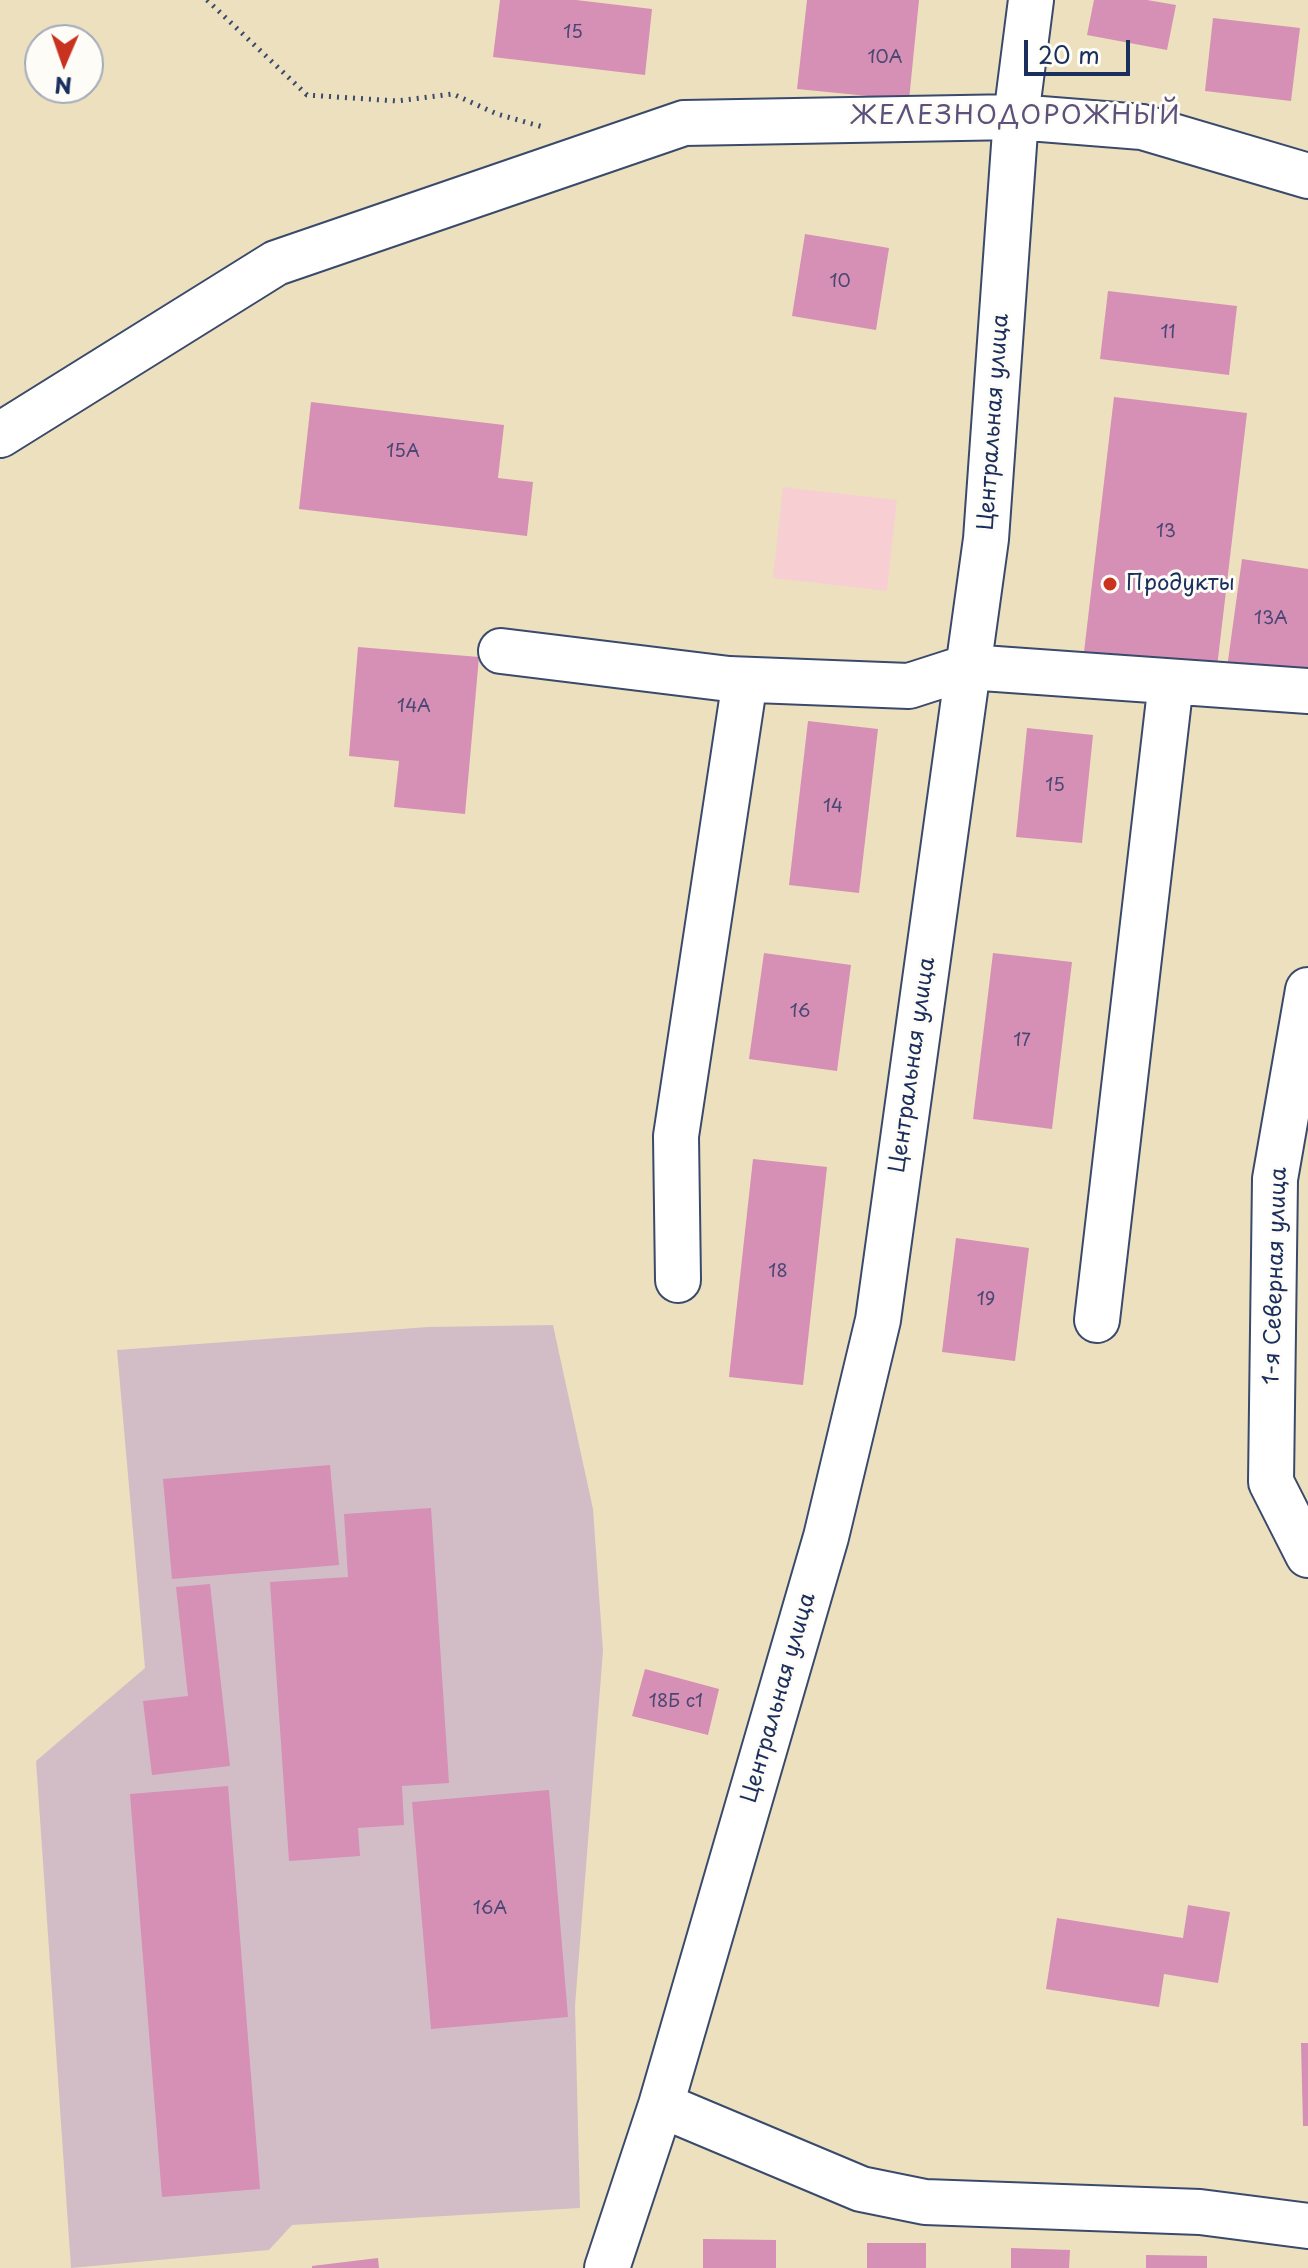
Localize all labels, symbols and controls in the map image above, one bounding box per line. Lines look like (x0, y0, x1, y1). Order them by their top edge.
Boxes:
house number: 15 (563, 22, 583, 44)
north arrow (24, 24, 104, 104)
scale bar (1028, 24, 1134, 74)
text: 20 m (1038, 36, 1100, 72)
house number: 10А (867, 47, 903, 69)
text: N (54, 70, 73, 103)
district label: ЖЕЛЕЗНОДОРОЖНЫЙ (852, 101, 1180, 133)
house number: 10 (829, 271, 851, 293)
street label: Центральная улица (973, 313, 1015, 531)
house number: 11 (1160, 322, 1176, 344)
house number: 15А (386, 441, 420, 463)
house number: 13 (1156, 521, 1176, 543)
place label: Продукты (1126, 571, 1235, 597)
marker: Продукты (1101, 575, 1119, 593)
house number: 13А (1254, 608, 1288, 630)
house number: 14А (397, 696, 431, 718)
house number: 15 (1045, 775, 1065, 797)
house number: 14 (823, 796, 843, 818)
street label: Центральная улица (885, 956, 941, 1174)
house number: 16 (790, 1001, 810, 1023)
house number: 17 (1013, 1030, 1031, 1052)
street label: 1-я Северная улица (1259, 1167, 1293, 1385)
house number: 18 (768, 1261, 788, 1283)
house number: 19 (977, 1289, 995, 1311)
street label: Центральная улица (736, 1590, 822, 1806)
house number: 18Б с1 (649, 1691, 703, 1713)
house number: 16А (473, 1898, 507, 1920)

